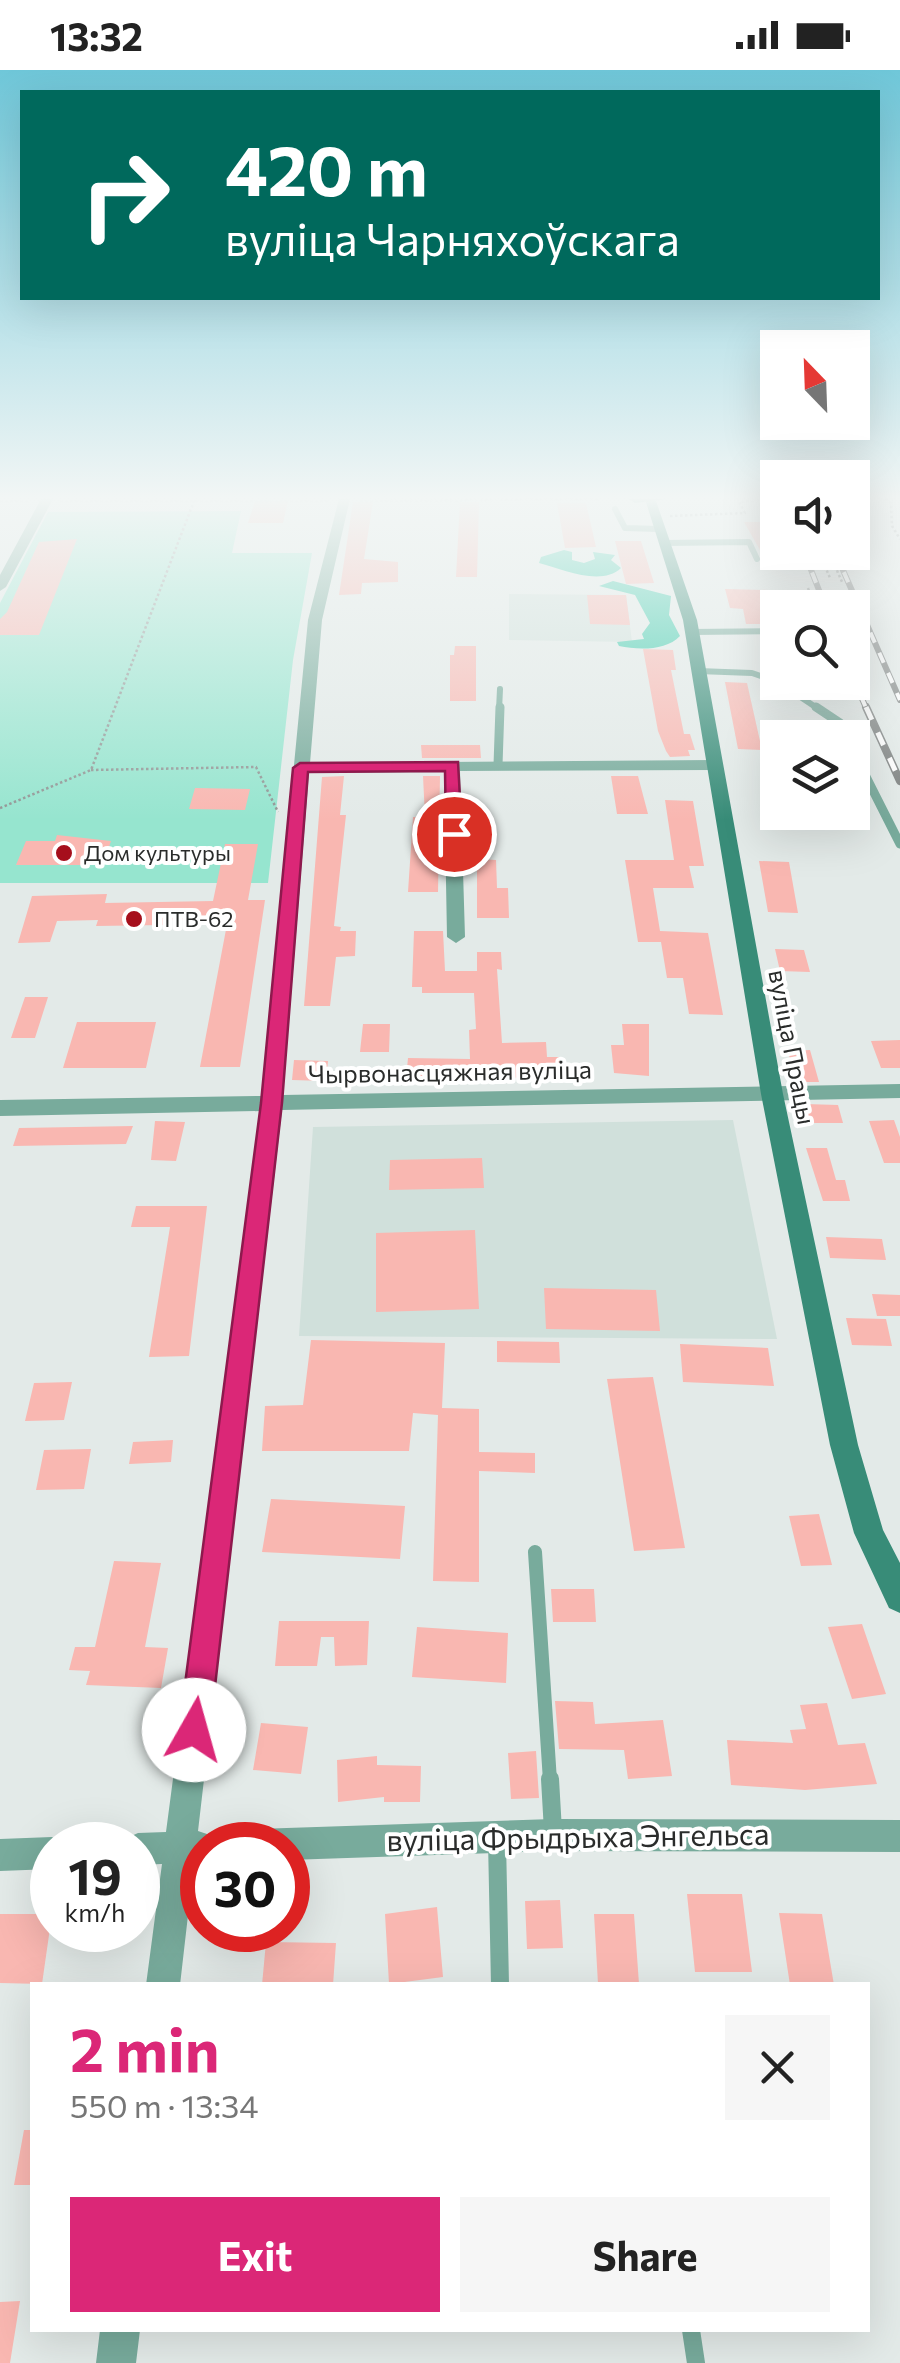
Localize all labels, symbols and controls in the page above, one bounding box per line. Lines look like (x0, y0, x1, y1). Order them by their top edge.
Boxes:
text: 13:32 (50, 12, 143, 59)
text: 420 m (225, 125, 428, 210)
icon: right (60, 130, 190, 260)
text: вуліца Чарняхоўскага (225, 210, 680, 265)
north arrow (760, 330, 870, 440)
map controls (760, 330, 870, 830)
button: sound (760, 460, 870, 570)
button: search (760, 590, 870, 700)
button: layers (760, 720, 870, 830)
pin (412, 792, 497, 877)
icon: arrive (427, 807, 482, 862)
place label: Дом культуры (84, 839, 231, 866)
marker: Дом культуры (53, 842, 75, 864)
place label: ПТВ-62 (154, 905, 234, 932)
marker: ПТВ-62 (123, 908, 145, 930)
street label: вуліца Працы (763, 967, 823, 1127)
street label: Чырвонасцяжная вуліца (308, 1054, 592, 1088)
position arrow (142, 1678, 246, 1782)
street label: вуліца Фрыдрыха Энгельса (386, 1814, 770, 1857)
speed limit sign: 30 (180, 1822, 310, 1952)
text: 19 (68, 1844, 122, 1905)
text: km/h (65, 1897, 125, 1927)
text: 2 min (70, 2011, 219, 2084)
button: close (725, 2015, 830, 2120)
text: 550 m · 13:34 (70, 2085, 258, 2125)
button: Exit (70, 2197, 440, 2312)
button: Share (460, 2197, 830, 2312)

